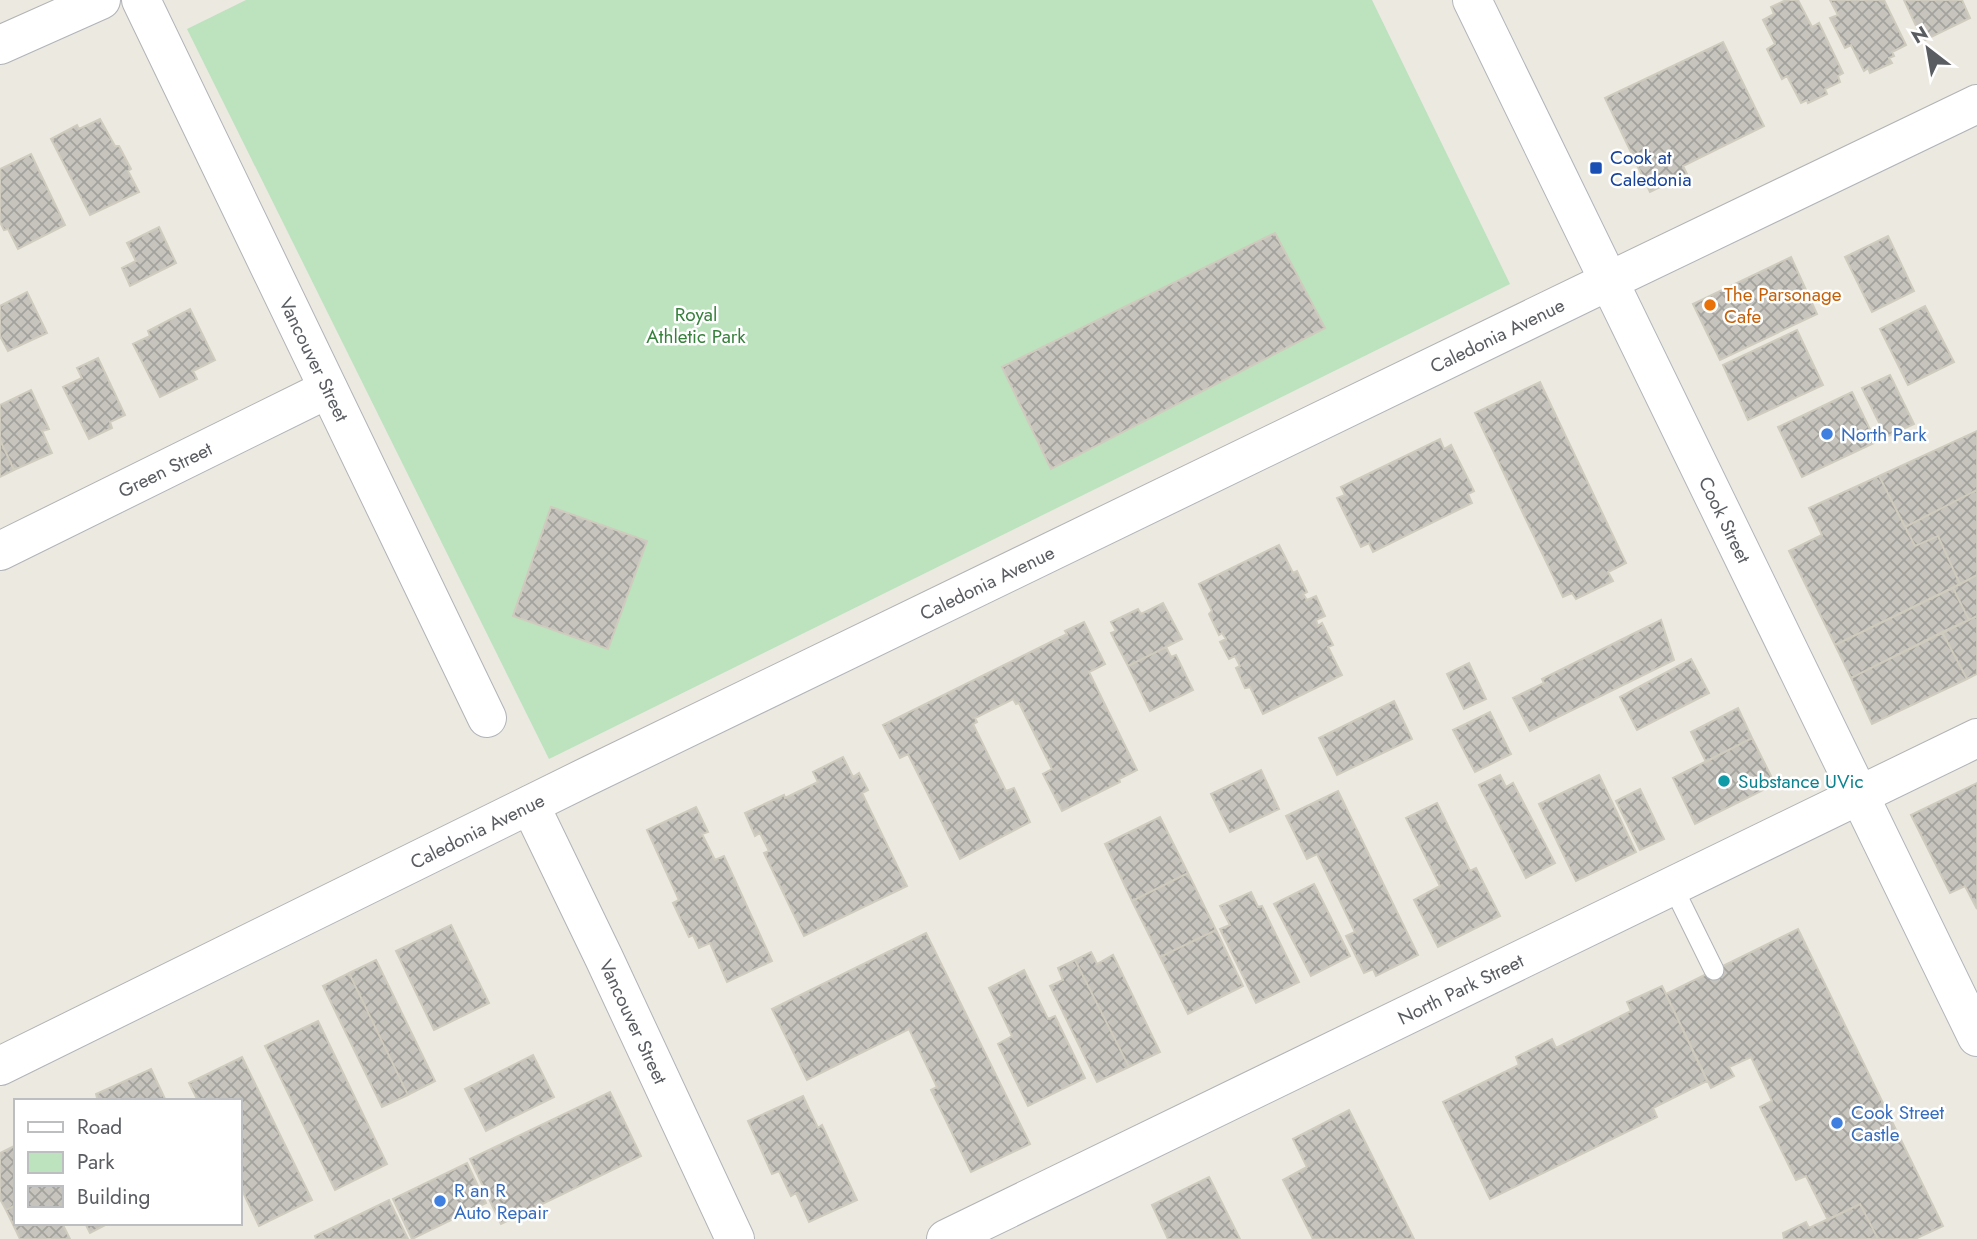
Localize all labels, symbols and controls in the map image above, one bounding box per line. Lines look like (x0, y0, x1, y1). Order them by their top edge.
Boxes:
north arrow (1893, 14, 1963, 84)
text: N (1906, 19, 1933, 50)
place label: Cook at Caledonia (1610, 144, 1692, 193)
marker: Cook at Caledonia (1588, 160, 1604, 176)
place label: The Parsonage Cafe (1724, 281, 1842, 330)
street label: Caledonia Avenue (1426, 291, 1569, 380)
street label: Vancouver Street (272, 293, 355, 427)
marker: The Parsonage Cafe (1702, 297, 1718, 313)
park label: Royal Athletic Park (646, 301, 746, 350)
place label: North Park (1841, 421, 1927, 448)
marker: North Park (1819, 426, 1835, 442)
street label: Green Street (114, 435, 217, 505)
street label: Cook Street (1692, 472, 1757, 568)
street label: Caledonia Avenue (915, 539, 1059, 627)
place label: Substance UVic (1738, 768, 1864, 795)
marker: Substance UVic (1716, 773, 1732, 789)
street label: Caledonia Avenue (406, 787, 549, 876)
street label: North Park Street (1393, 947, 1529, 1031)
street label: Vancouver Street (592, 955, 674, 1089)
legend (14, 1099, 242, 1225)
place label: Cook Street Castle (1851, 1099, 1945, 1148)
text: Road (77, 1112, 122, 1142)
marker: Cook Street Castle (1829, 1115, 1845, 1131)
text: Park (77, 1147, 115, 1177)
place label: R an R Auto Repair (454, 1177, 549, 1226)
text: Building (77, 1182, 150, 1212)
marker: R an R Auto Repair (432, 1193, 448, 1209)

